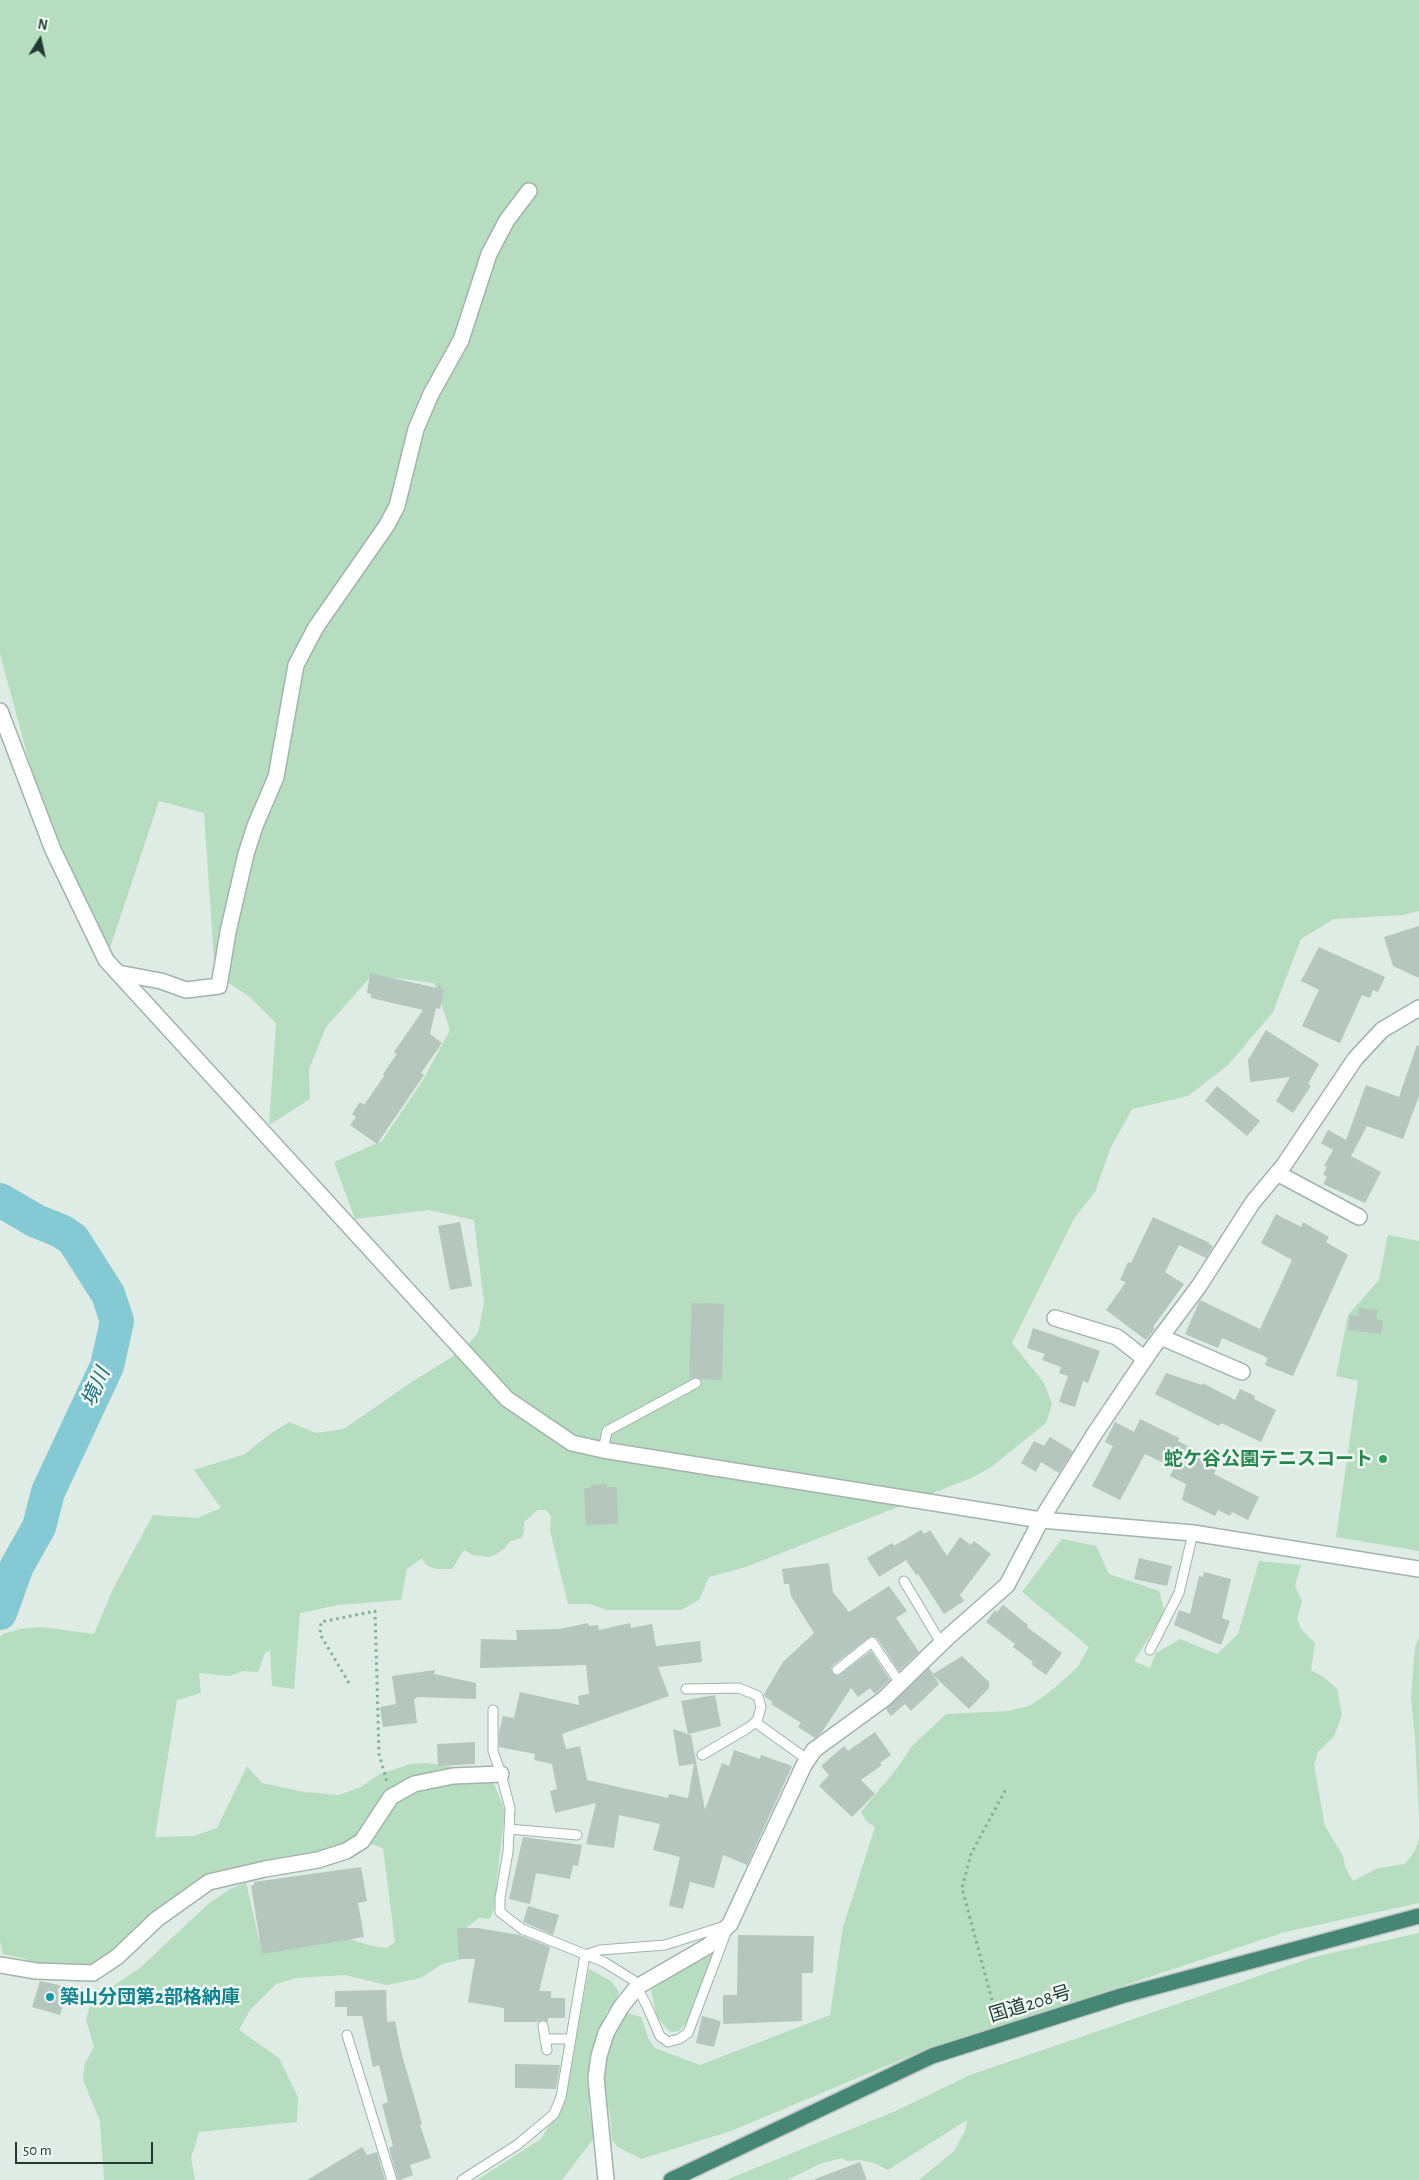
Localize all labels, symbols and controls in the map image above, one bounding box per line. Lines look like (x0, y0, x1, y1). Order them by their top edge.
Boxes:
north arrow (15, 15, 65, 65)
text: N (37, 17, 49, 33)
water label: 境川 (77, 1364, 115, 1410)
place label: 蛇ケ谷公園テニスコート (1164, 1448, 1373, 1470)
marker: 蛇ケ谷公園テニスコート (1377, 1453, 1389, 1465)
street label: 国道208号 (986, 1981, 1074, 2027)
place label: 築山分団第2部格納庫 (60, 1986, 240, 2008)
marker: 築山分団第2部格納庫 (44, 1991, 56, 2003)
scale bar (18, 2132, 155, 2164)
text: 50 m (23, 2143, 52, 2158)

